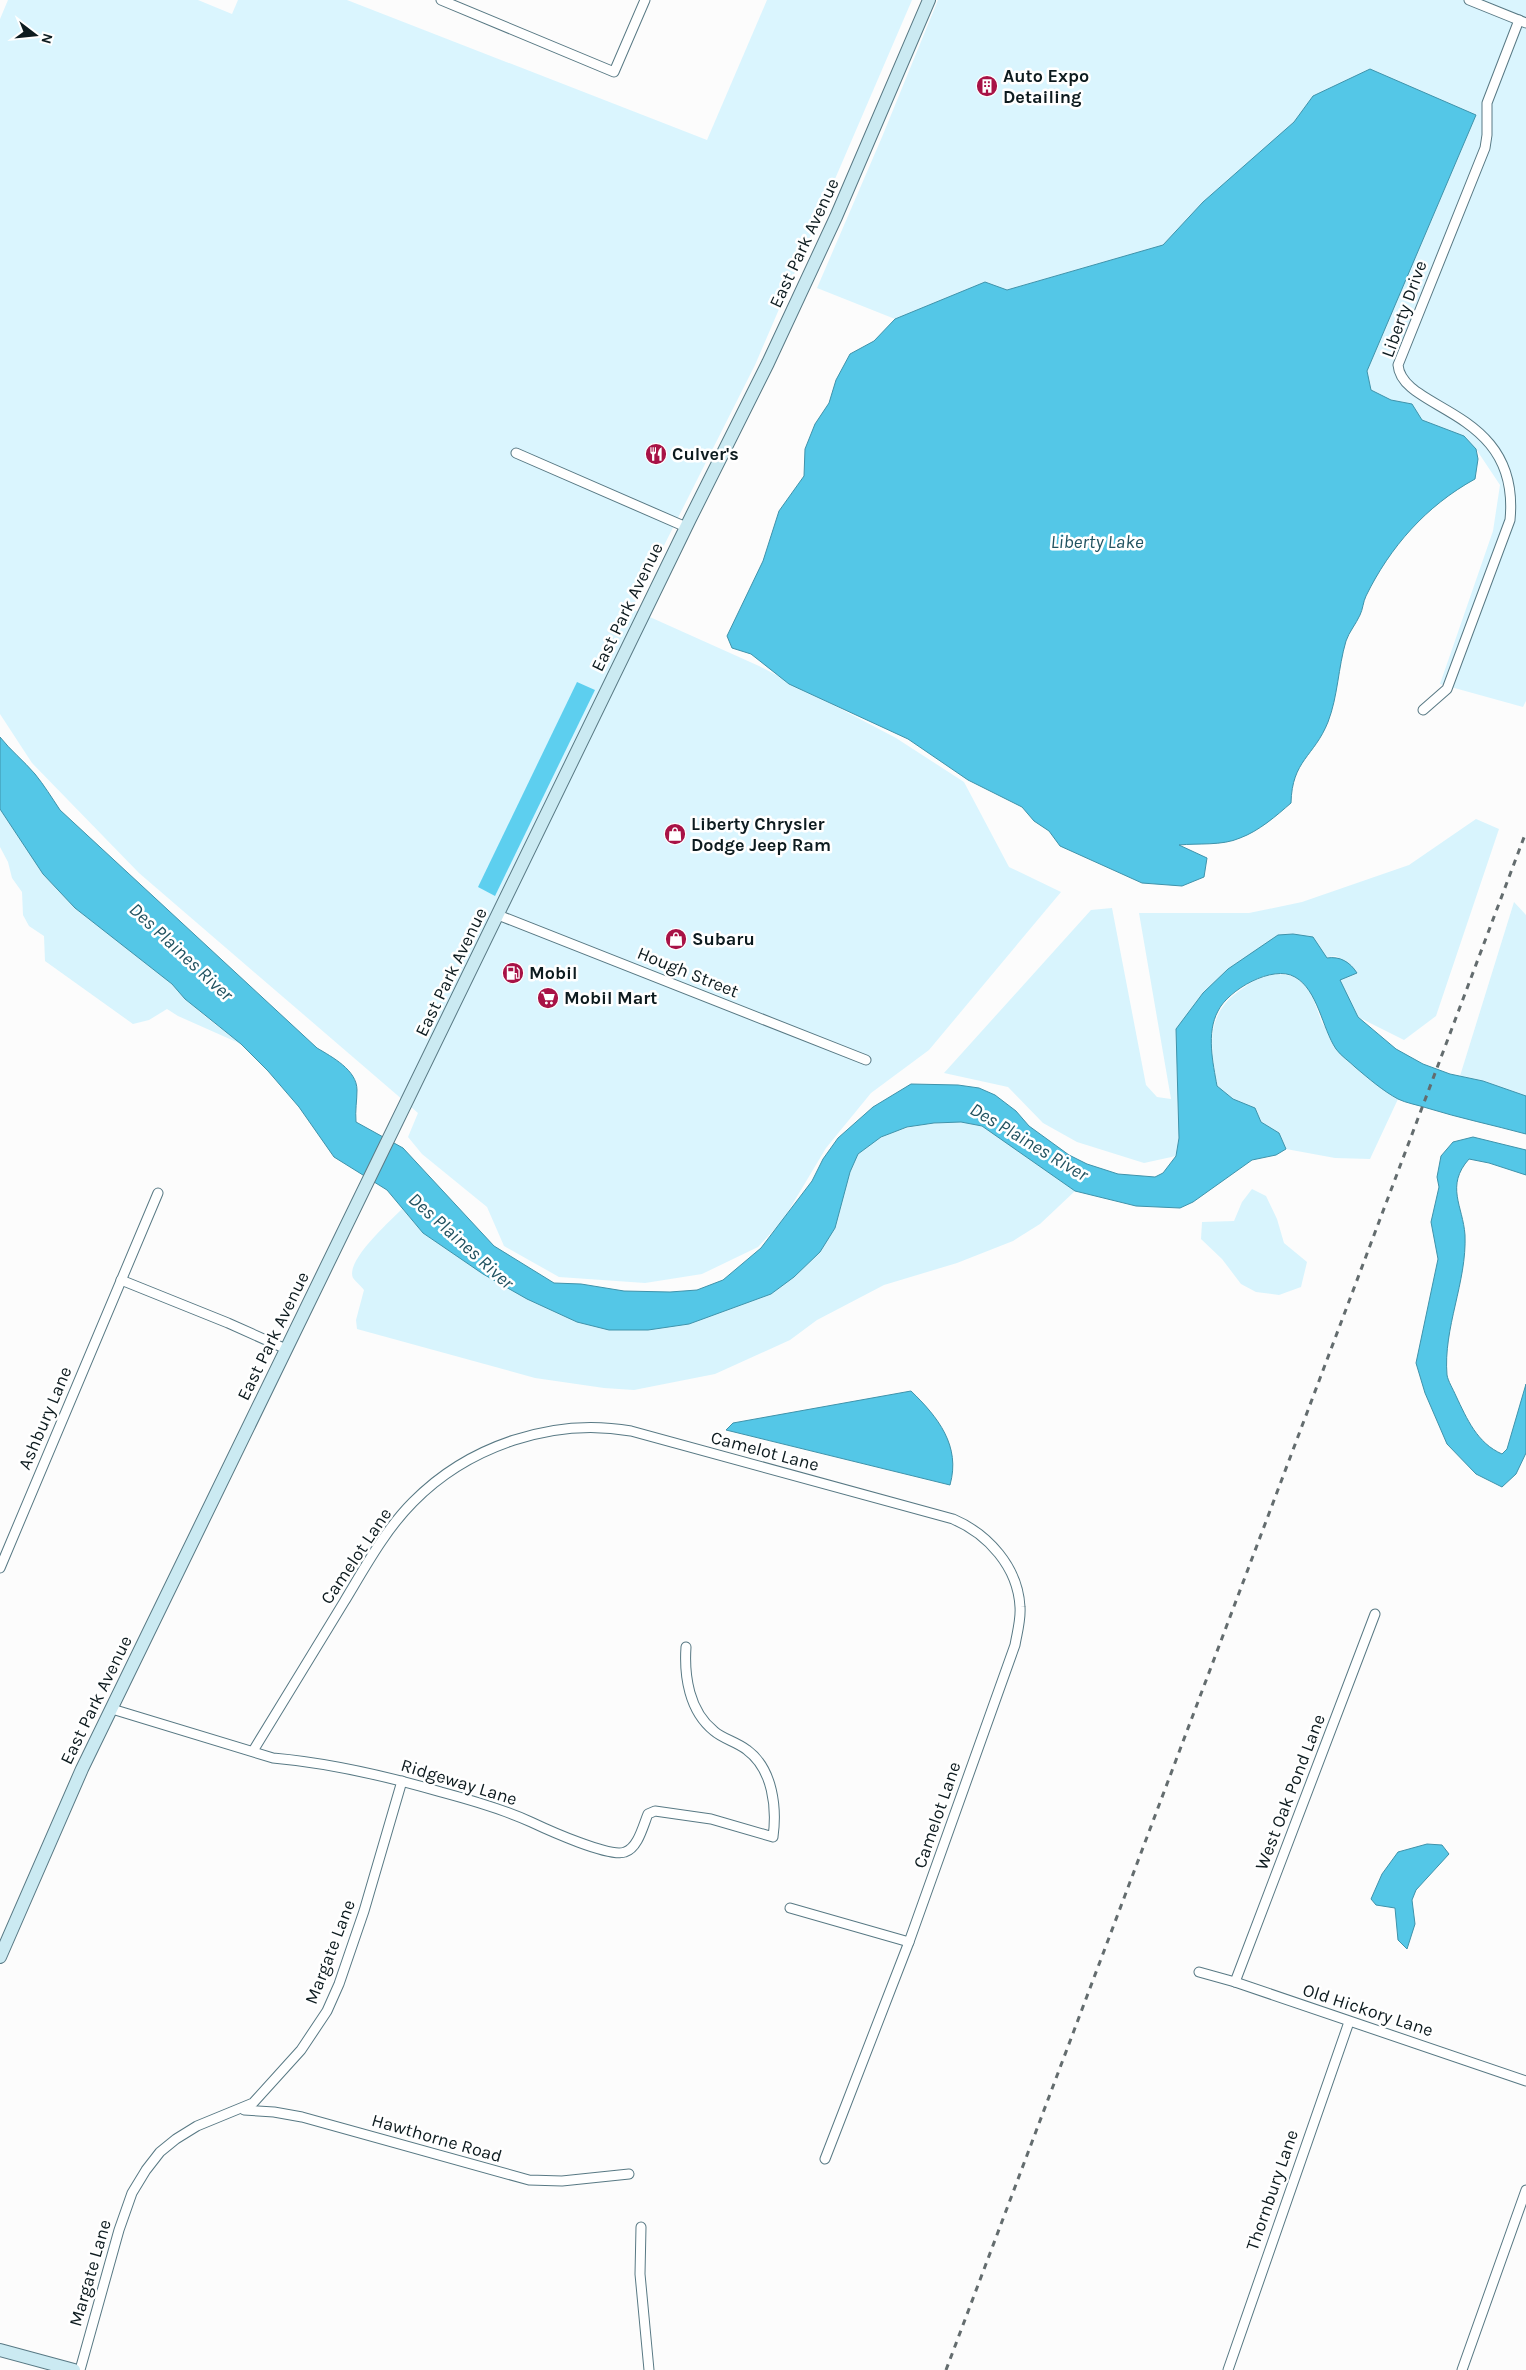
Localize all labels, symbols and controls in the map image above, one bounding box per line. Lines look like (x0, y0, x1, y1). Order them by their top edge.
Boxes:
north arrow (10, 10, 60, 60)
text: N (37, 31, 57, 46)
place label: Auto Expo Detailing (1003, 65, 1089, 108)
building icon: Auto Expo Detailing (975, 74, 999, 98)
street label: East Park Avenue (764, 175, 844, 311)
street label: Liberty Drive (1376, 257, 1432, 361)
restaurant icon: Culver's (644, 442, 668, 466)
place label: Culver's (672, 443, 739, 465)
water label: Liberty Lake (1050, 531, 1144, 553)
street label: East Park Avenue (586, 539, 668, 675)
place label: Liberty Chrysler Dodge Jeep Ram (691, 813, 831, 856)
shop icon: Liberty Chrysler Dodge Jeep Ram (663, 822, 687, 846)
water label: Des Plaines River (125, 898, 239, 1007)
street label: East Park Avenue (410, 904, 492, 1040)
shop icon: Subaru (664, 927, 688, 951)
place label: Subaru (692, 928, 755, 950)
street label: Hough Street (634, 942, 742, 1002)
fuel station icon: Mobil (501, 961, 525, 985)
place label: Mobil (529, 962, 577, 984)
supermarket icon: Mobil Mart (536, 986, 560, 1010)
place label: Mobil Mart (564, 987, 657, 1009)
water label: Des Plaines River (966, 1098, 1093, 1187)
water label: Des Plaines River (404, 1188, 519, 1295)
street label: East Park Avenue (232, 1268, 314, 1404)
street label: Ashbury Lane (13, 1363, 77, 1473)
street label: Camelot Lane (708, 1426, 822, 1476)
street label: Camelot Lane (316, 1504, 396, 1608)
street label: East Park Avenue (55, 1632, 137, 1768)
street label: West Oak Pond Lane (1250, 1711, 1330, 1873)
street label: Ridgeway Lane (398, 1754, 520, 1810)
street label: Camelot Lane (908, 1759, 966, 1871)
street label: Margate Lane (300, 1897, 360, 2007)
street label: Old Hickory Lane (1300, 1979, 1436, 2041)
street label: Hawthorne Road (369, 2109, 505, 2167)
street label: Thornbury Lane (1241, 2127, 1303, 2253)
street label: Margate Lane (64, 2217, 116, 2329)

